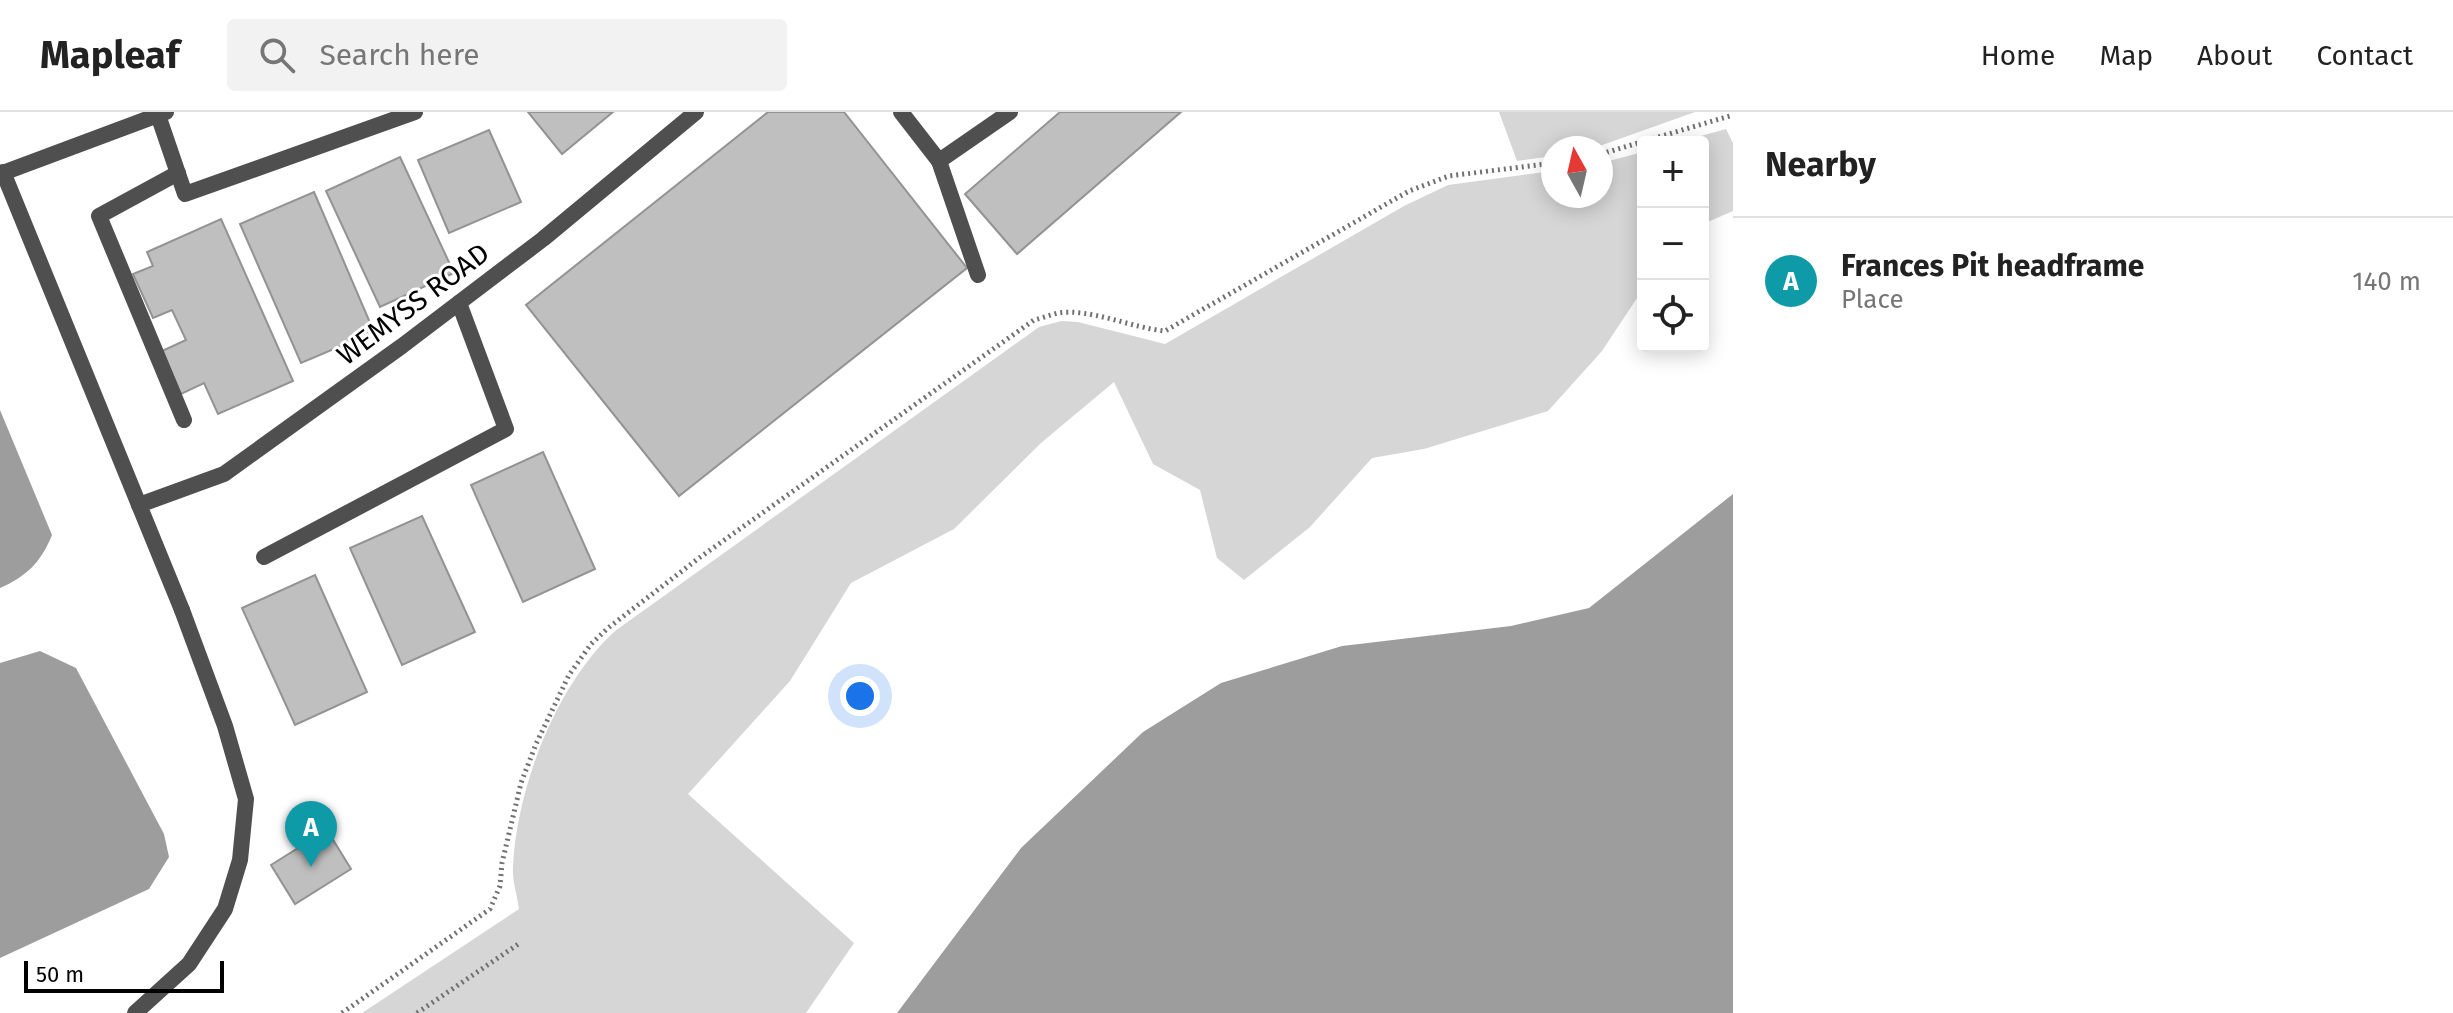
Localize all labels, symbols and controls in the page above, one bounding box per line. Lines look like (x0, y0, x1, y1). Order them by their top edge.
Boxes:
search box (227, 19, 787, 91)
text: Mapleaf (40, 32, 179, 78)
icon: search (255, 33, 299, 77)
text: Search here (319, 37, 480, 73)
text: Home (1981, 39, 2055, 72)
text: Map (2099, 39, 2153, 72)
text: About (2197, 39, 2272, 72)
text: Contact (2316, 39, 2413, 72)
north arrow (1541, 136, 1613, 208)
map controls (1637, 136, 1709, 352)
button: + (1637, 136, 1709, 208)
text: Nearby (1765, 144, 1876, 185)
button: − (1637, 208, 1709, 280)
street label: WEMYSS ROAD (330, 236, 496, 372)
text: Frances Pit headframe (1841, 248, 2144, 284)
text: A (1783, 266, 1799, 297)
text: 140 m (2352, 266, 2421, 297)
button: locate (1637, 280, 1709, 352)
text: Place (1841, 284, 1904, 315)
your location (840, 676, 880, 716)
pin: A (285, 801, 337, 867)
scale bar (24, 957, 224, 993)
text: 50 m (36, 961, 84, 988)

